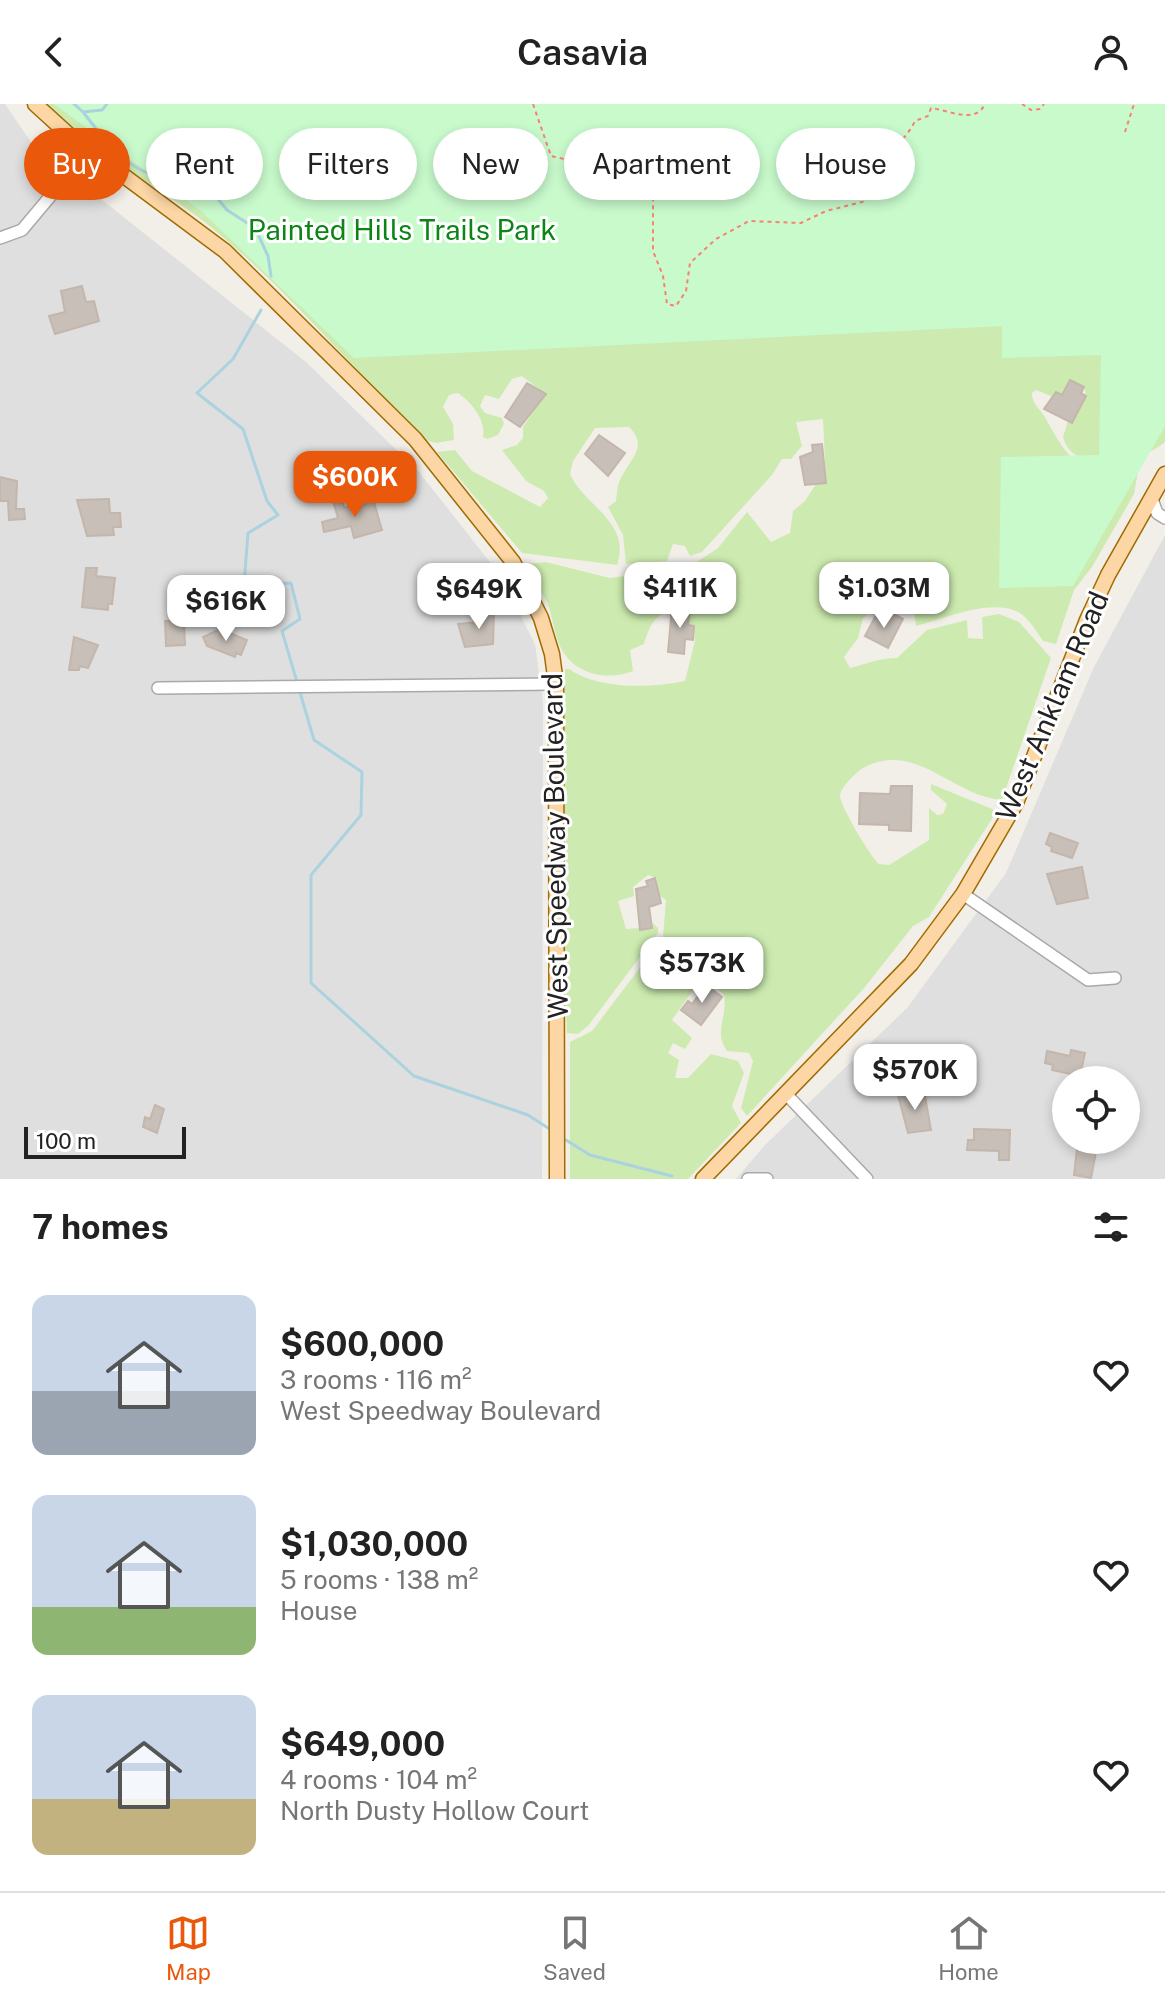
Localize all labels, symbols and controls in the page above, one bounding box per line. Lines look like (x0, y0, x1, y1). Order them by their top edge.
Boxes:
icon: back (32, 30, 76, 74)
icon: person (1089, 30, 1133, 74)
text: Casavia (517, 31, 648, 73)
chip: Buy (24, 128, 130, 200)
chip: Rent (146, 128, 263, 200)
chip: Filters (279, 128, 417, 200)
chip: New (433, 128, 548, 200)
chip: Apartment (564, 128, 760, 200)
chip: House (776, 128, 915, 200)
park label: Painted Hills Trails Park (248, 213, 556, 246)
pin: $600K (299, 451, 411, 519)
text: $600K (312, 461, 398, 492)
pin: $411K (624, 562, 736, 630)
pin: $1.03M (819, 562, 949, 630)
pin: $649K (423, 563, 535, 631)
text: $411K (642, 572, 718, 603)
text: $1.03M (837, 572, 931, 603)
text: $649K (435, 573, 523, 604)
pin: $616K (170, 575, 282, 643)
text: $616K (185, 585, 267, 616)
street label: West Anklam Road (988, 586, 1115, 825)
street label: West Speedway Boulevard (535, 673, 574, 1019)
pin: $573K (646, 937, 758, 1005)
text: $573K (658, 947, 746, 978)
pin: $570K (859, 1044, 971, 1112)
text: $570K (872, 1054, 958, 1085)
map controls (1052, 1066, 1140, 1154)
button: locate (1052, 1066, 1140, 1154)
scale bar (24, 1123, 186, 1159)
text: 100 m (36, 1128, 96, 1154)
icon: filters (1089, 1205, 1133, 1249)
text: 7 homes (32, 1207, 169, 1247)
text: $600,000 (280, 1324, 444, 1364)
icon: home (96, 1327, 192, 1423)
icon: heart (1089, 1353, 1133, 1397)
text: 3 rooms · 116 m² (280, 1364, 472, 1395)
text: West Speedway Boulevard (280, 1395, 601, 1426)
text: $1,030,000 (280, 1524, 468, 1564)
icon: home (96, 1527, 192, 1623)
icon: heart (1089, 1553, 1133, 1597)
text: 5 rooms · 138 m² (280, 1564, 478, 1595)
text: House (280, 1595, 357, 1626)
text: $649,000 (280, 1724, 445, 1764)
icon: home (96, 1727, 192, 1823)
icon: heart (1089, 1753, 1133, 1797)
text: 4 rooms · 104 m² (280, 1764, 477, 1795)
text: North Dusty Hollow Court (280, 1795, 589, 1826)
tab: Map (166, 1911, 211, 1985)
tab: Saved (543, 1911, 606, 1985)
tab: Home (938, 1911, 999, 1985)

